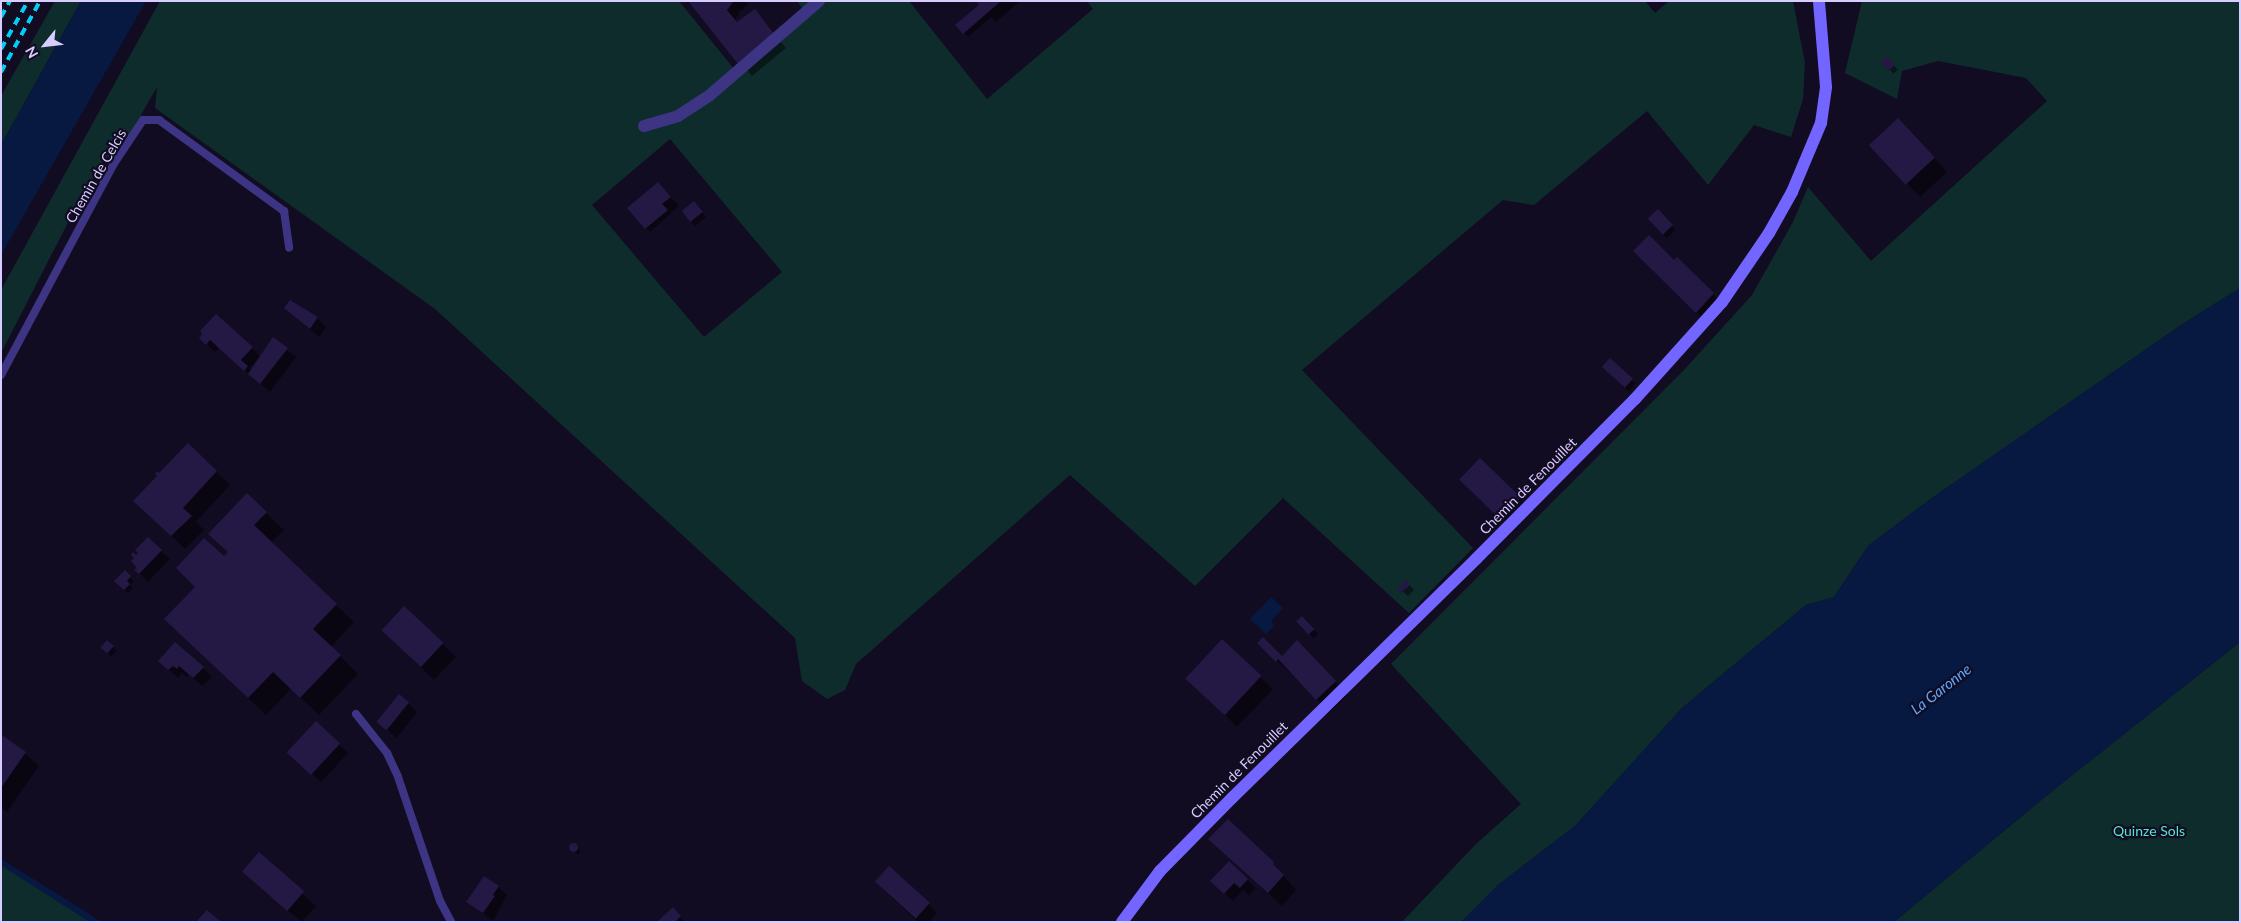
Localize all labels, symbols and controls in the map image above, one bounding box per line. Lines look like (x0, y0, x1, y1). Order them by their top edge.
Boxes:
north arrow (20, 20, 70, 70)
text: N (21, 44, 41, 61)
street label: Chemin de Celcis (62, 126, 130, 226)
street label: Chemin de Fenouillet (1476, 434, 1580, 538)
water label: La Garonne (1907, 660, 1975, 718)
street label: Chemin de Fenouillet (1187, 718, 1291, 822)
park label: Quinze Sols (2113, 823, 2185, 839)

